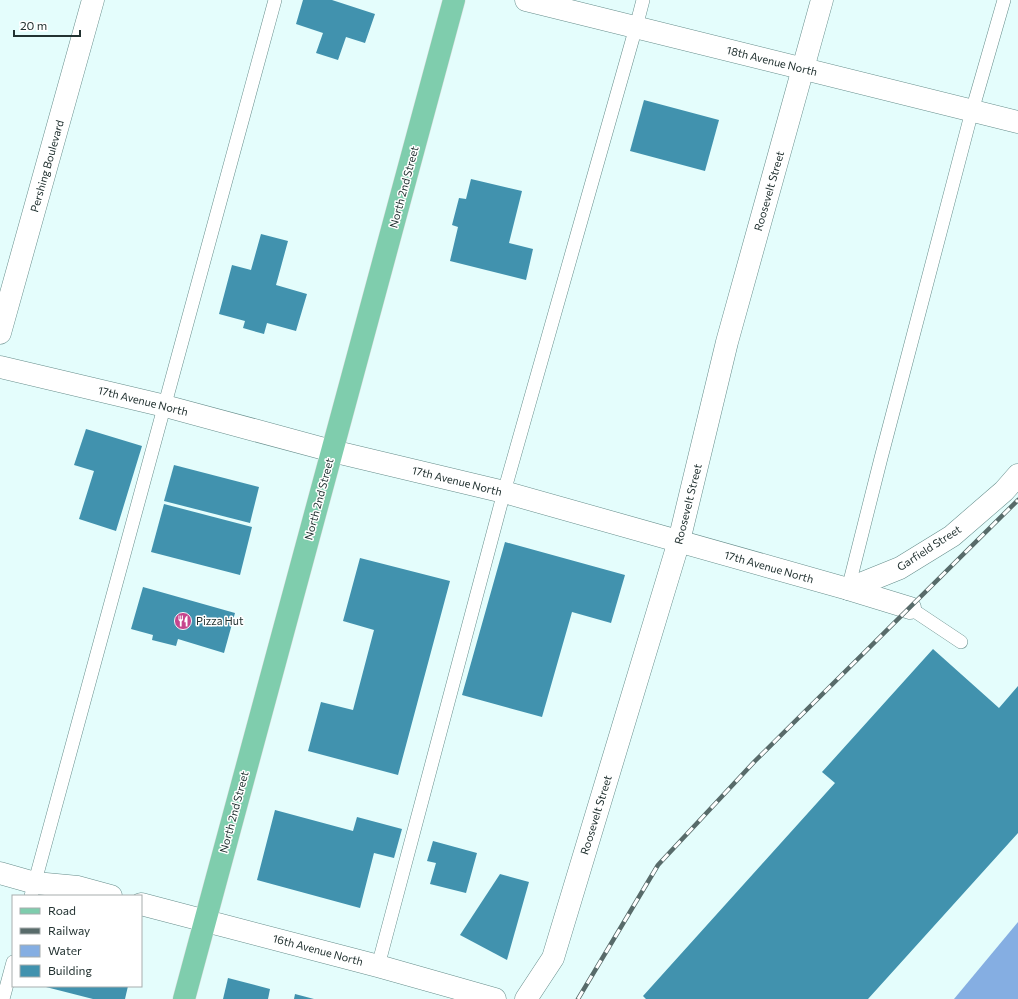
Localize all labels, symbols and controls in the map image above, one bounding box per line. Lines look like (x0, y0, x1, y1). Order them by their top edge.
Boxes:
scale bar (14, 12, 80, 38)
text: 20 m (20, 18, 47, 32)
street label: 18th Avenue North (725, 43, 819, 78)
street label: Pershing Boulevard (27, 118, 66, 213)
street label: North 2nd Street (386, 144, 421, 229)
street label: Roosevelt Street (751, 149, 786, 232)
street label: 17th Avenue North (97, 383, 189, 418)
street label: North 2nd Street (301, 456, 336, 541)
street label: Roosevelt Street (671, 462, 704, 545)
street label: 17th Avenue North (411, 463, 503, 498)
street label: Garfield Street (894, 522, 964, 573)
street label: 17th Avenue North (723, 548, 815, 585)
restaurant icon: Pizza Hut (173, 611, 193, 631)
place label: Pizza Hut (196, 614, 244, 627)
street label: North 2nd Street (216, 769, 251, 854)
street label: Roosevelt Street (577, 773, 614, 856)
legend (12, 895, 142, 987)
text: Road (48, 903, 76, 917)
text: Railway (48, 923, 90, 937)
street label: 16th Avenue North (271, 931, 365, 968)
text: Water (48, 943, 82, 957)
text: Building (48, 963, 92, 977)

